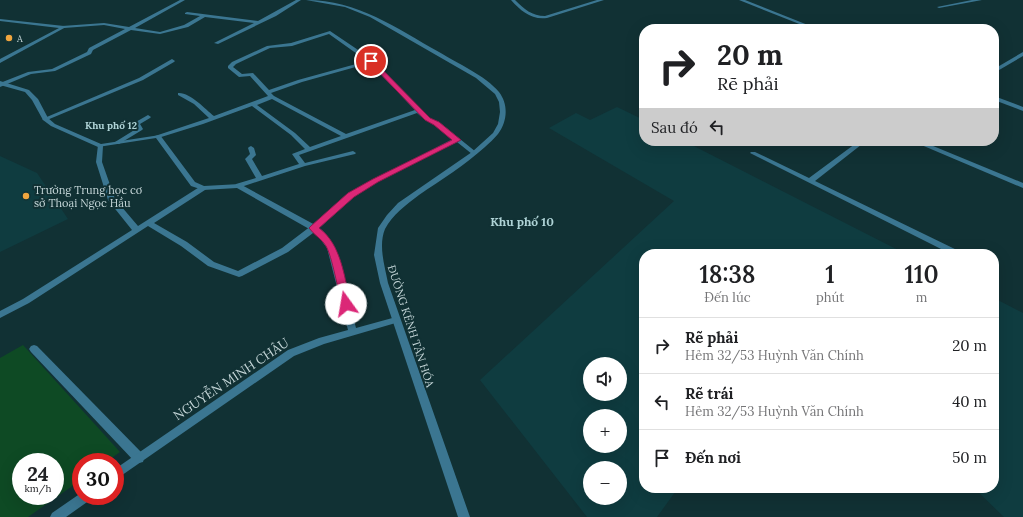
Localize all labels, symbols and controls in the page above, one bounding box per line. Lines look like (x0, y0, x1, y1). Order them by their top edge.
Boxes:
marker: A (4, 33, 14, 43)
place label: A (16, 33, 23, 44)
text: 20 m (717, 37, 783, 73)
icon: right (651, 40, 703, 92)
pin (354, 44, 388, 78)
icon: arrive (360, 50, 382, 72)
text: Rẽ phải (717, 72, 779, 95)
icon: left (706, 116, 728, 138)
text: Sau đó (651, 118, 698, 137)
district label: Khu phố 12 (85, 119, 137, 132)
place label: Trường Trung học cơ sở Thoại Ngọc Hầu (34, 183, 142, 210)
marker: Trường Trung học cơ sở Thoại Ngọc Hầu (21, 191, 31, 201)
district label: Khu phố 10 (490, 214, 554, 229)
text: 18:38 (699, 259, 756, 290)
text: 1 (825, 259, 835, 290)
text: 110 (905, 259, 939, 290)
street label: ĐƯỜNG KÊNH TÂN HÓA (385, 263, 439, 390)
position arrow (325, 283, 367, 325)
text: Đến lúc (704, 289, 751, 306)
text: phút (816, 289, 844, 306)
text: m (916, 289, 927, 306)
text: Rẽ phải (685, 328, 738, 347)
street label: NGUYỄN MINH CHÂU (169, 333, 292, 424)
icon: right (651, 335, 673, 357)
text: 20 m (952, 336, 987, 355)
text: Hẻm 32/53 Huỳnh Văn Chính (685, 347, 864, 364)
map controls (583, 357, 627, 505)
button: sound (583, 357, 627, 401)
text: Rẽ trái (685, 384, 733, 403)
icon: left (651, 391, 673, 413)
text: 40 m (952, 392, 987, 411)
text: Hẻm 32/53 Huỳnh Văn Chính (685, 403, 864, 420)
button: + (583, 409, 627, 453)
icon: arrive (651, 447, 673, 469)
text: Đến nơi (685, 448, 741, 467)
text: 50 m (952, 448, 987, 467)
speed limit sign: 30 (72, 453, 124, 505)
text: 24 (27, 461, 49, 486)
button: − (583, 461, 627, 505)
text: km/h (24, 482, 52, 495)

